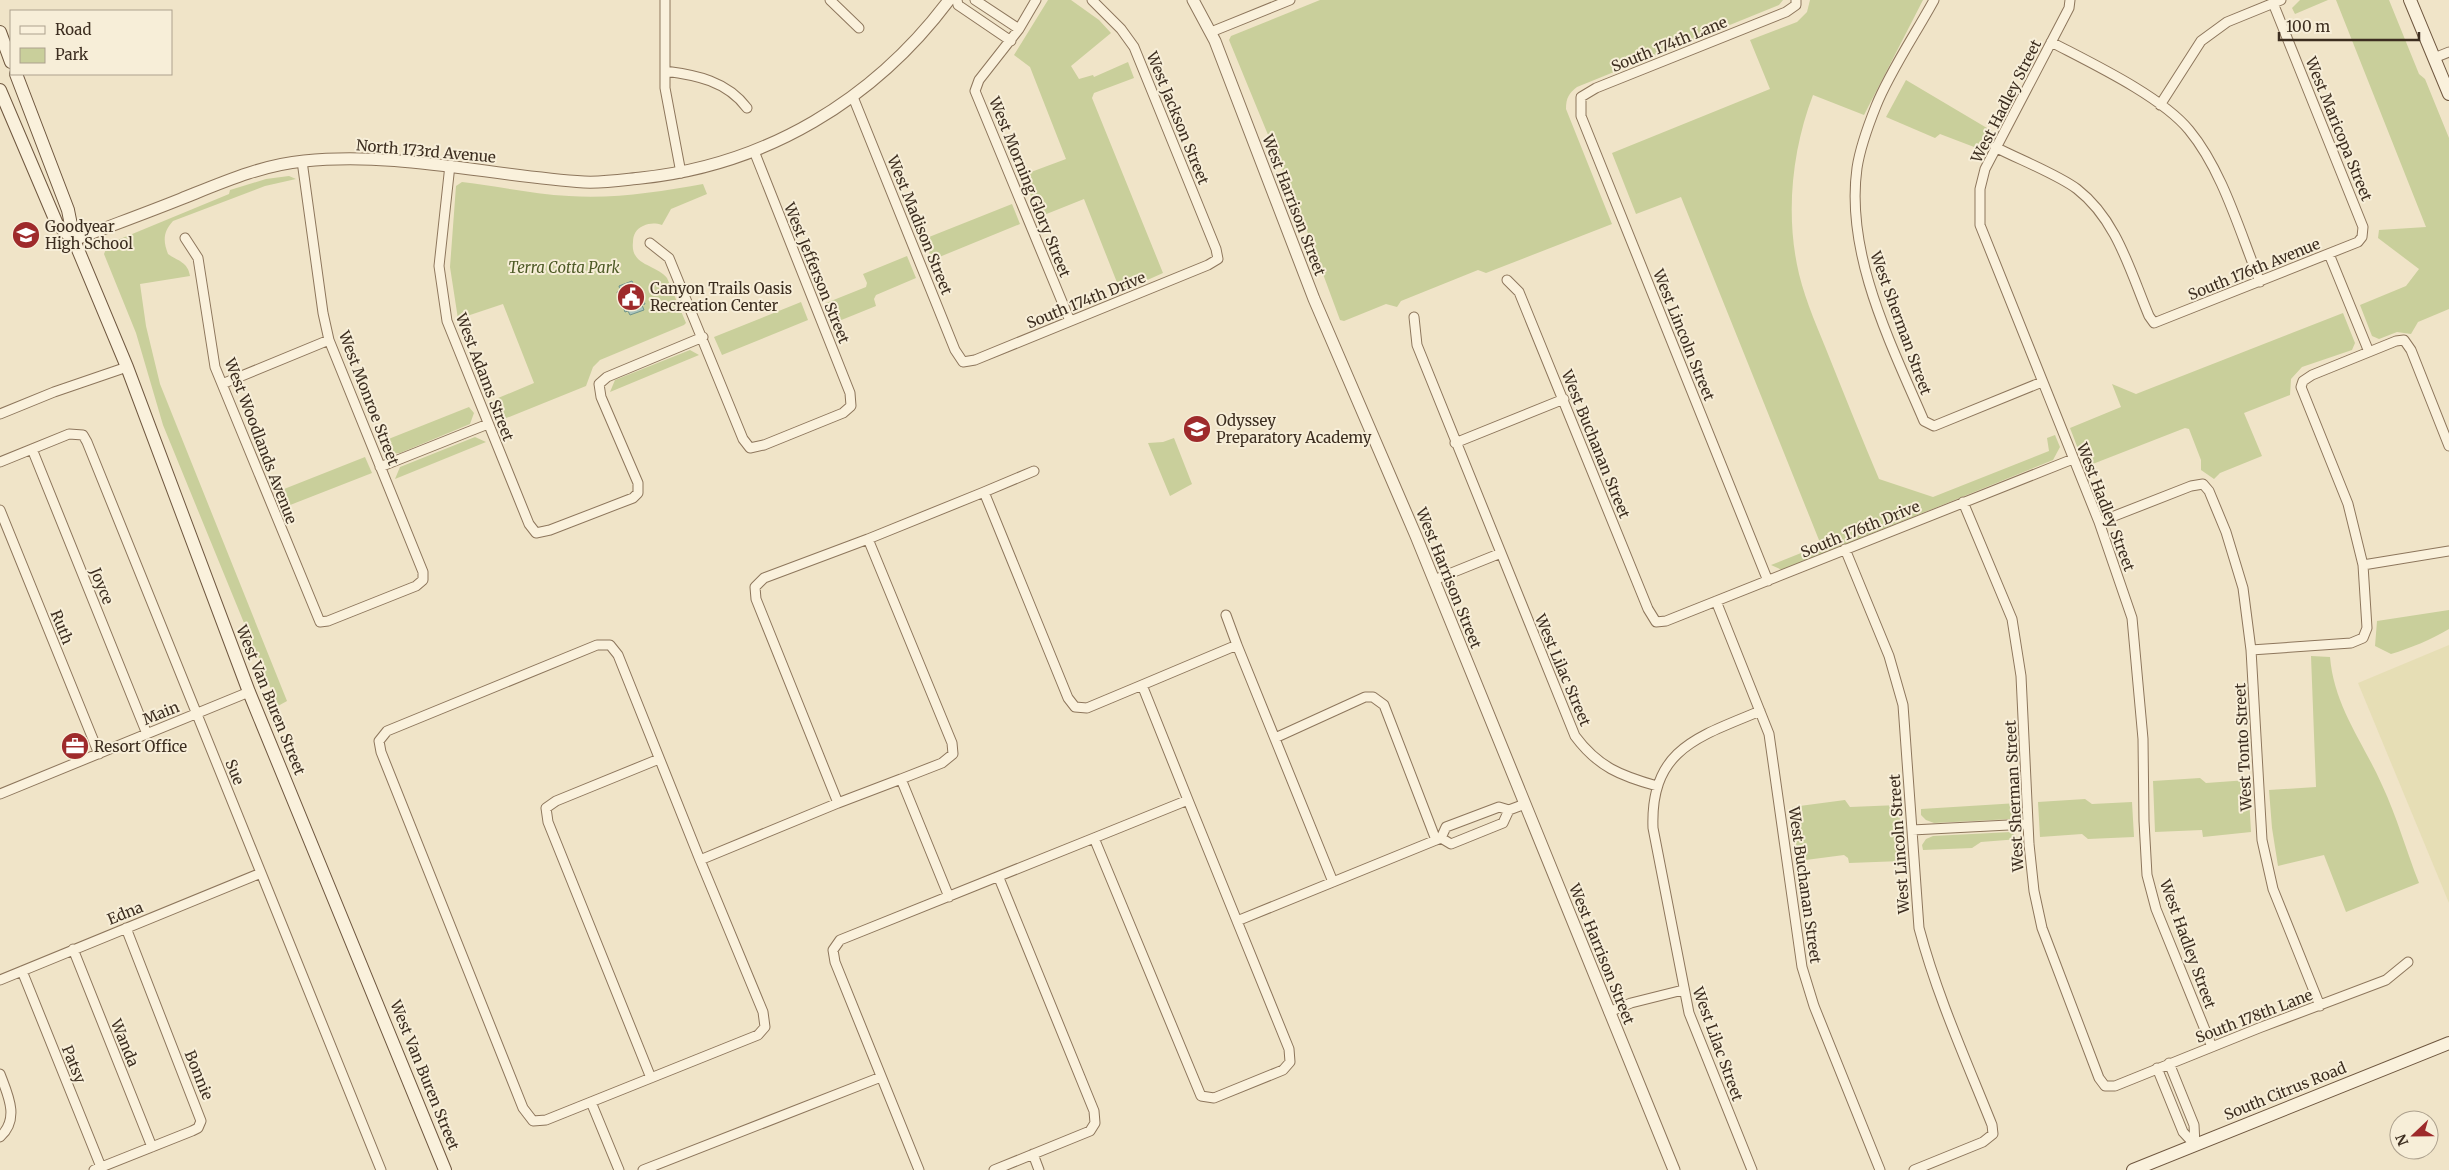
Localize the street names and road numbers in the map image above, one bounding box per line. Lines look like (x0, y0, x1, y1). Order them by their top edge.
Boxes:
street label: South 174th Lane (1608, 12, 1730, 76)
street label: West Hadley Street (1966, 36, 2045, 167)
street label: West Jackson Street (1142, 48, 1213, 187)
street label: West Maricopa Street (2301, 53, 2377, 204)
street label: West Morning Glory Street (985, 93, 1075, 280)
street label: West Harrison Street (1258, 131, 1330, 279)
street label: North 173rd Avenue (355, 135, 497, 167)
street label: West Madison Street (883, 152, 957, 298)
street label: West Jefferson Street (780, 199, 854, 346)
street label: South 176th Avenue (2185, 234, 2323, 304)
street label: West Sherman Street (1866, 248, 1936, 398)
street label: West Lincoln Street (1649, 266, 1719, 404)
street label: South 174th Drive (1024, 267, 1148, 333)
street label: West Adams Street (452, 309, 518, 444)
street label: West Monroe Street (334, 327, 403, 468)
street label: West Woodlands Avenue (220, 355, 301, 527)
street label: West Buchanan Street (1557, 366, 1634, 521)
street label: West Hadley Street (2072, 439, 2139, 574)
street label: South 176th Drive (1798, 496, 1923, 562)
street label: West Harrison Street (1412, 504, 1486, 651)
street label: Joyce (86, 564, 118, 607)
street label: Ruth (47, 607, 77, 647)
street label: West Lilac Street (1530, 610, 1595, 729)
street label: West Van Buren Street (232, 621, 310, 778)
street label: West Tonto Street (2230, 682, 2256, 812)
street label: Main (140, 697, 182, 729)
street label: West Sherman Street (2001, 720, 2028, 873)
street label: Sue (221, 756, 249, 788)
street label: West Lincoln Street (1885, 773, 1913, 916)
street label: West Buchanan Street (1784, 804, 1825, 965)
street label: West Hadley Street (2155, 876, 2220, 1011)
street label: West Harrison Street (1565, 880, 1639, 1027)
street label: Edna (104, 897, 146, 929)
street label: West Lilac Street (1688, 984, 1747, 1104)
street label: South 178th Lane (2193, 985, 2315, 1047)
street label: West Van Buren Street (386, 996, 464, 1153)
street label: Wanda (107, 1016, 143, 1070)
street label: Patsy (58, 1042, 90, 1086)
street label: Bonnie (181, 1047, 218, 1103)
street label: South Citrus Road (2221, 1058, 2349, 1124)

